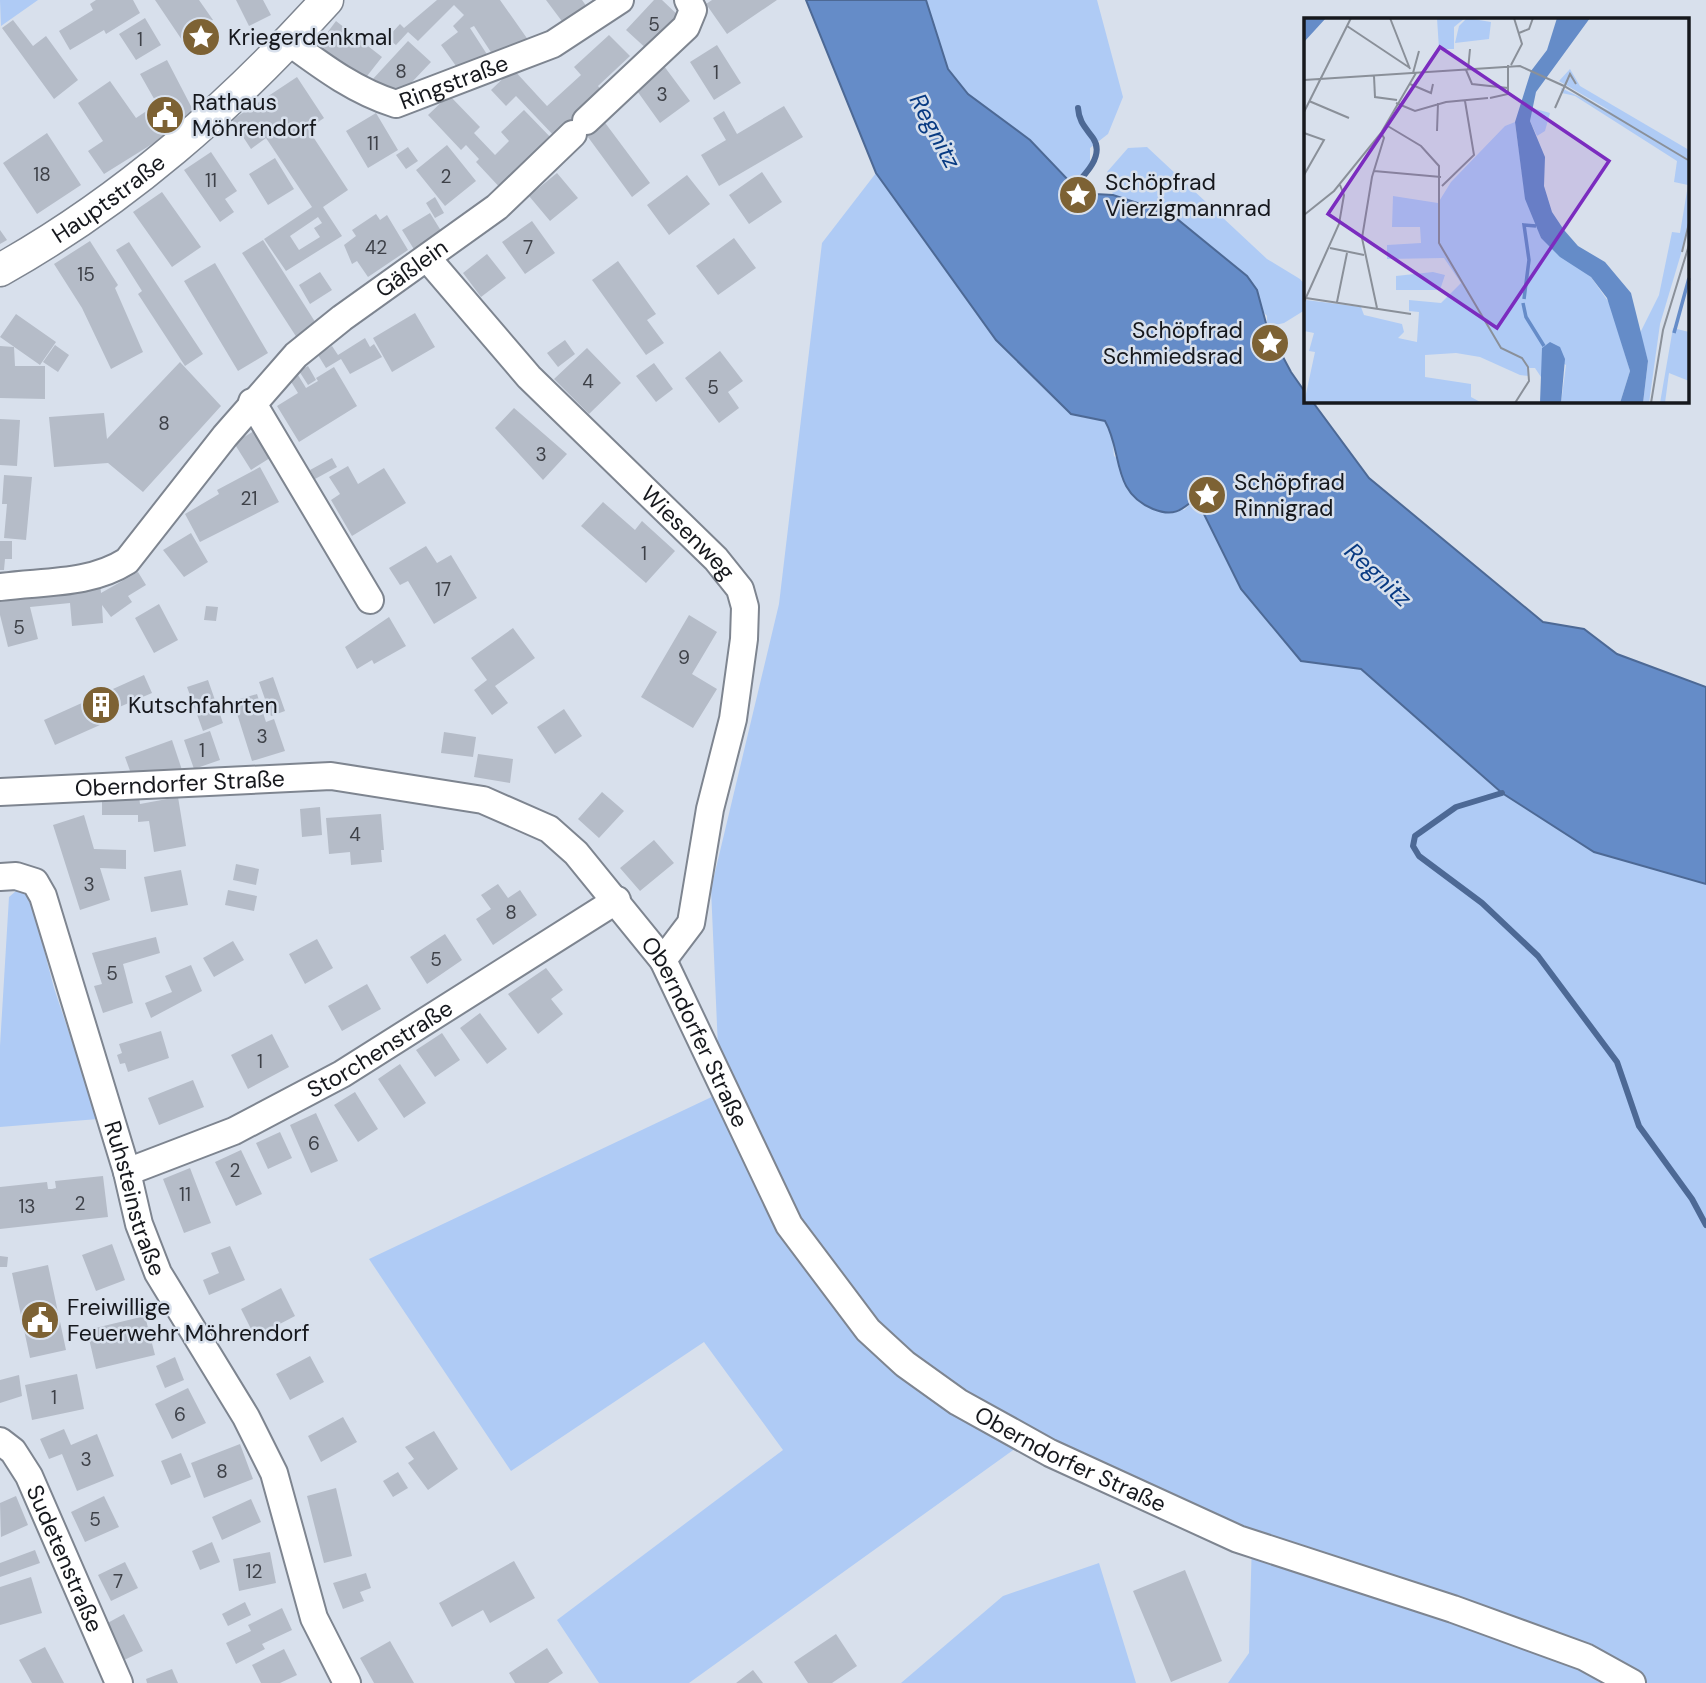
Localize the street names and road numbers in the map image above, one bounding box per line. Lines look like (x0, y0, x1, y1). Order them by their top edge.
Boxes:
street label: Ringstraße (395, 48, 512, 116)
street label: Hauptstraße (46, 147, 171, 250)
street label: Gäßlein (369, 232, 454, 304)
street label: Wiesenweg (635, 479, 742, 586)
street label: Oberndorfer Straße (74, 763, 285, 803)
street label: Oberndorfer Straße (635, 930, 755, 1132)
street label: Storchenstraße (302, 993, 458, 1105)
street label: Ruhsteinstraße (97, 1117, 173, 1280)
street label: Oberndorfer Straße (969, 1399, 1171, 1519)
street label: Sudetenstraße (20, 1480, 110, 1637)

